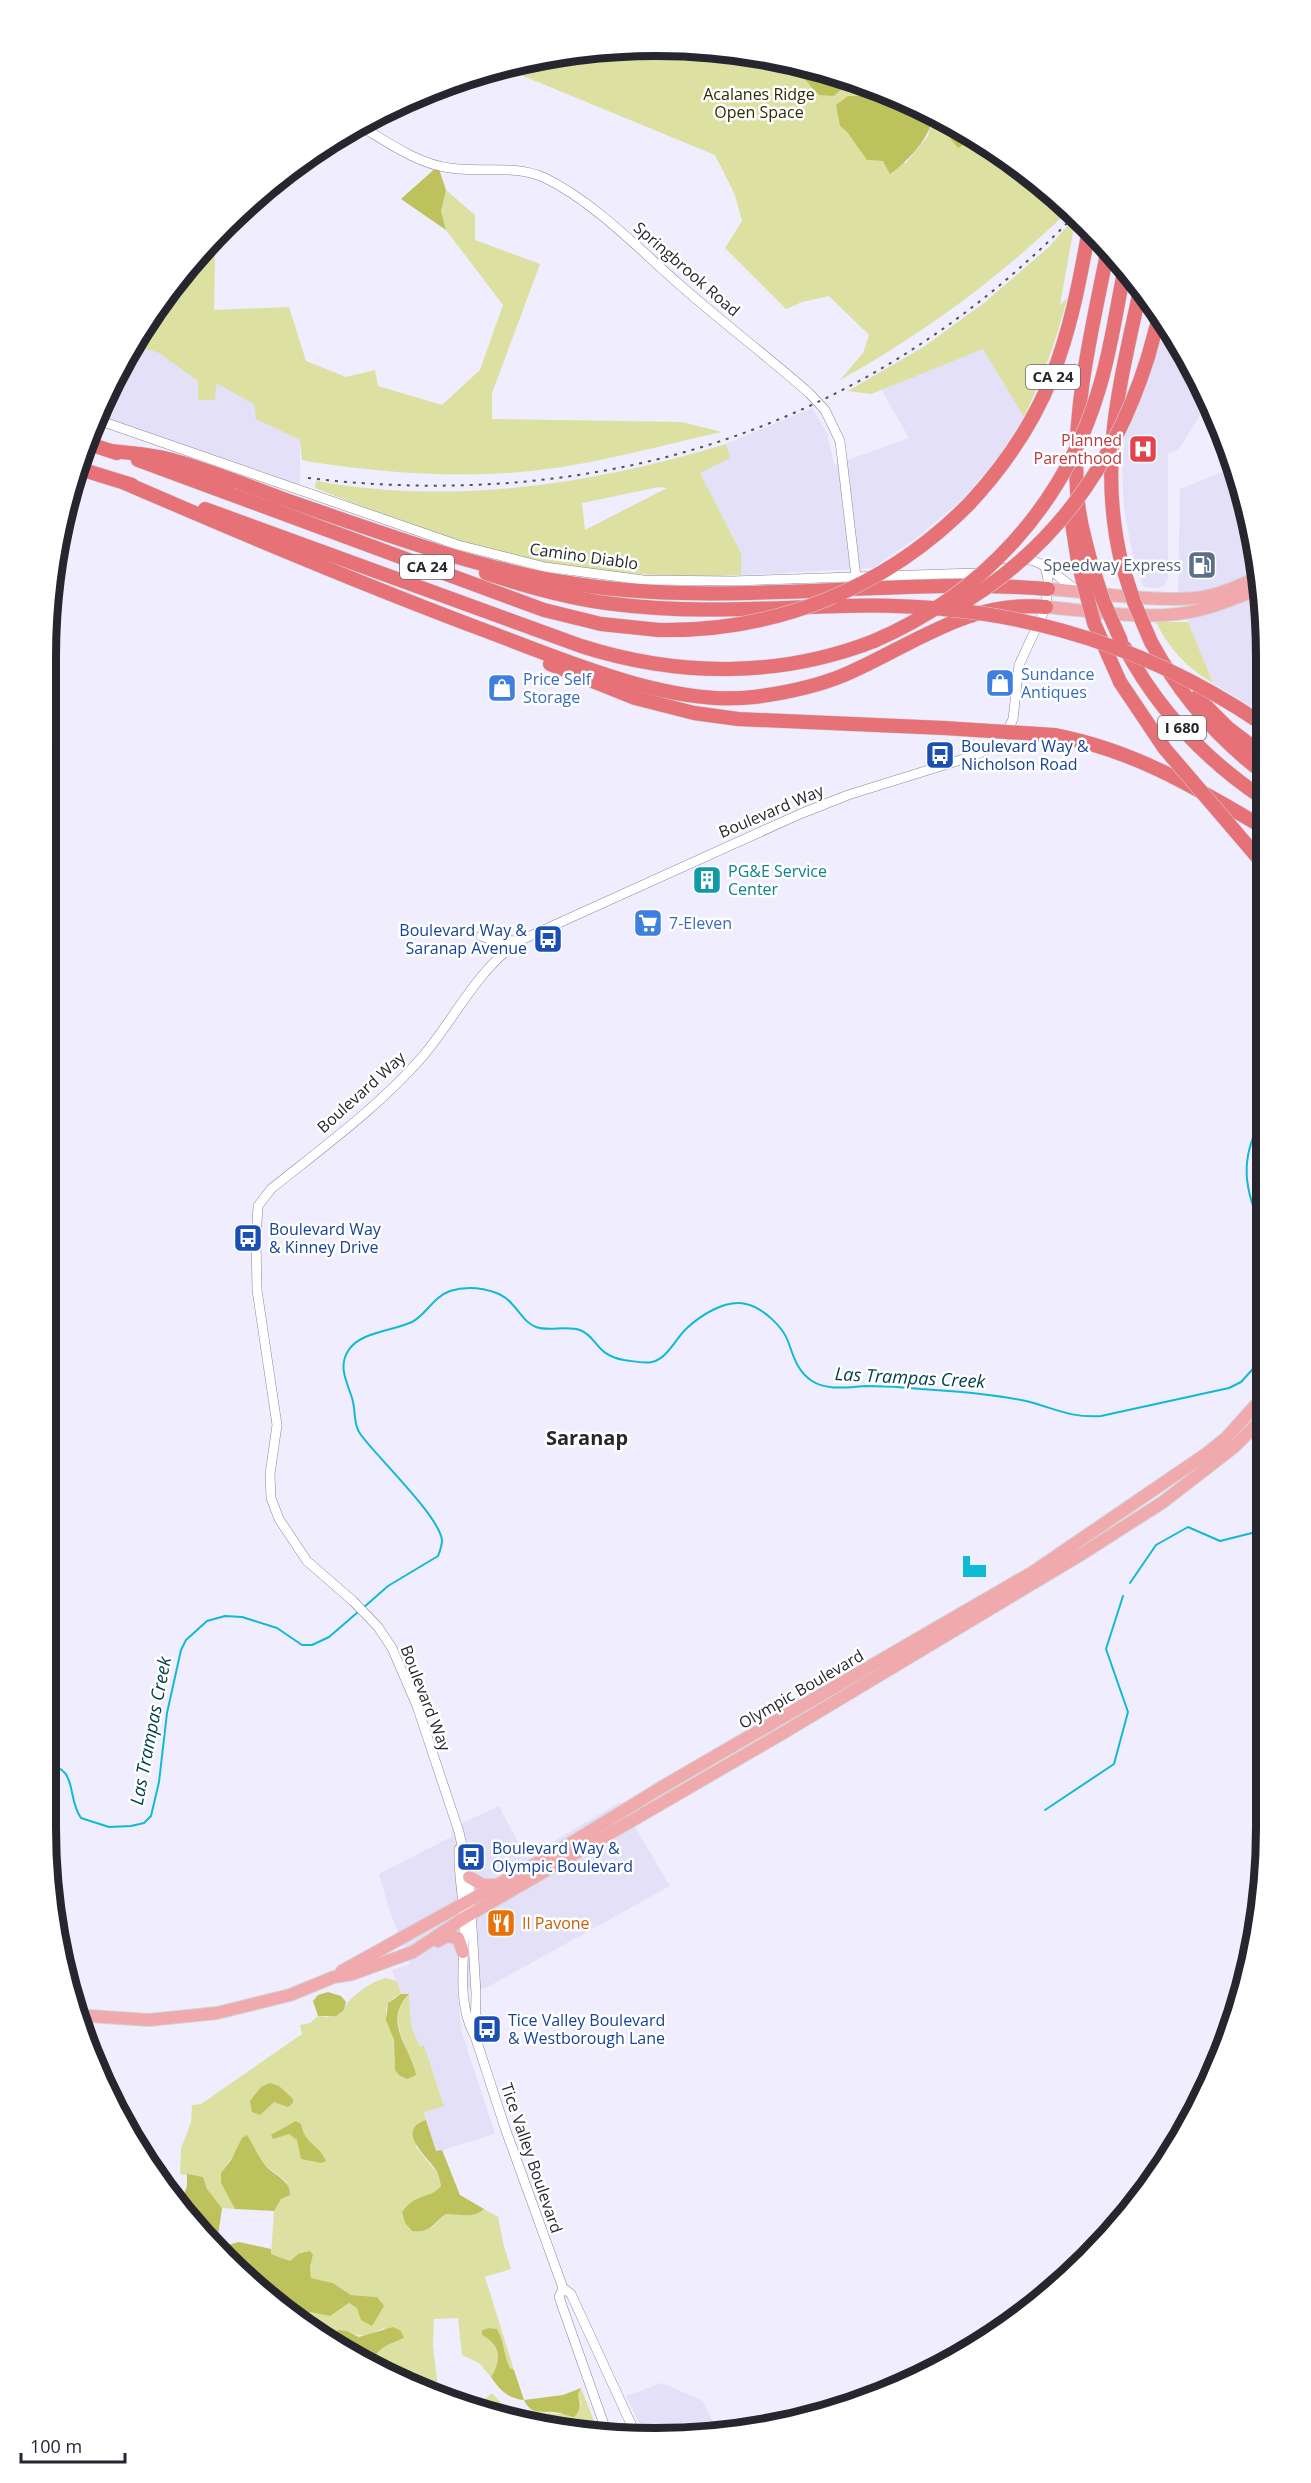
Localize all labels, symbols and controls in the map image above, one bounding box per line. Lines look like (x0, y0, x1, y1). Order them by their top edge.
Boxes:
park label: Acalanes Ridge Open Space (703, 83, 815, 123)
street label: Springbrook Road (629, 217, 745, 321)
road number: CA 24 (1026, 365, 1080, 389)
place label: Planned Parenthood (1034, 429, 1122, 469)
hospital icon: Planned Parenthood (1127, 433, 1159, 465)
street label: Camino Diablo (528, 537, 640, 575)
fuel station icon: Speedway Express (1186, 549, 1218, 581)
place label: Speedway Express (1043, 554, 1181, 576)
road number: CA 24 (400, 555, 454, 579)
place label: Sundance Antiques (1021, 663, 1095, 703)
shop icon: Sundance Antiques (984, 667, 1016, 699)
place label: Price Self Storage (523, 668, 593, 708)
shop icon: Price Self Storage (486, 672, 518, 704)
road number: I 680 (1158, 716, 1206, 740)
place label: Boulevard Way & Nicholson Road (961, 735, 1089, 775)
bus stop icon: Boulevard Way & Nicholson Road (924, 739, 956, 771)
street label: Boulevard Way (715, 779, 828, 843)
place label: PG&E Service Center (728, 860, 827, 900)
building icon: PG&E Service Center (691, 864, 723, 896)
supermarket icon: 7-Eleven (632, 907, 664, 939)
place label: 7-Eleven (669, 912, 732, 934)
place label: Boulevard Way & Saranap Avenue (399, 919, 527, 959)
bus stop icon: Boulevard Way & Saranap Avenue (532, 923, 564, 955)
street label: Boulevard Way (312, 1046, 411, 1138)
place label: Boulevard Way & Kinney Drive (269, 1218, 382, 1258)
bus stop icon: Boulevard Way & Kinney Drive (232, 1222, 264, 1254)
water label: Las Trampas Creek (834, 1361, 987, 1393)
district label: Saranap (546, 1424, 628, 1451)
street label: Boulevard Way (396, 1642, 457, 1755)
street label: Olympic Boulevard (734, 1644, 868, 1734)
water label: Las Trampas Creek (124, 1653, 176, 1807)
place label: Boulevard Way & Olympic Boulevard (492, 1837, 633, 1877)
bus stop icon: Boulevard Way & Olympic Boulevard (455, 1841, 487, 1873)
restaurant icon: Il Pavone (485, 1907, 517, 1939)
place label: Il Pavone (522, 1912, 590, 1934)
place label: Tice Valley Boulevard & Westborough Lane (508, 2009, 665, 2049)
bus stop icon: Tice Valley Boulevard & Westborough Lane (471, 2013, 503, 2045)
street label: Tice Valley Boulevard (496, 2080, 568, 2236)
scale bar (21, 2426, 124, 2464)
text: 100 m (30, 2434, 82, 2458)

